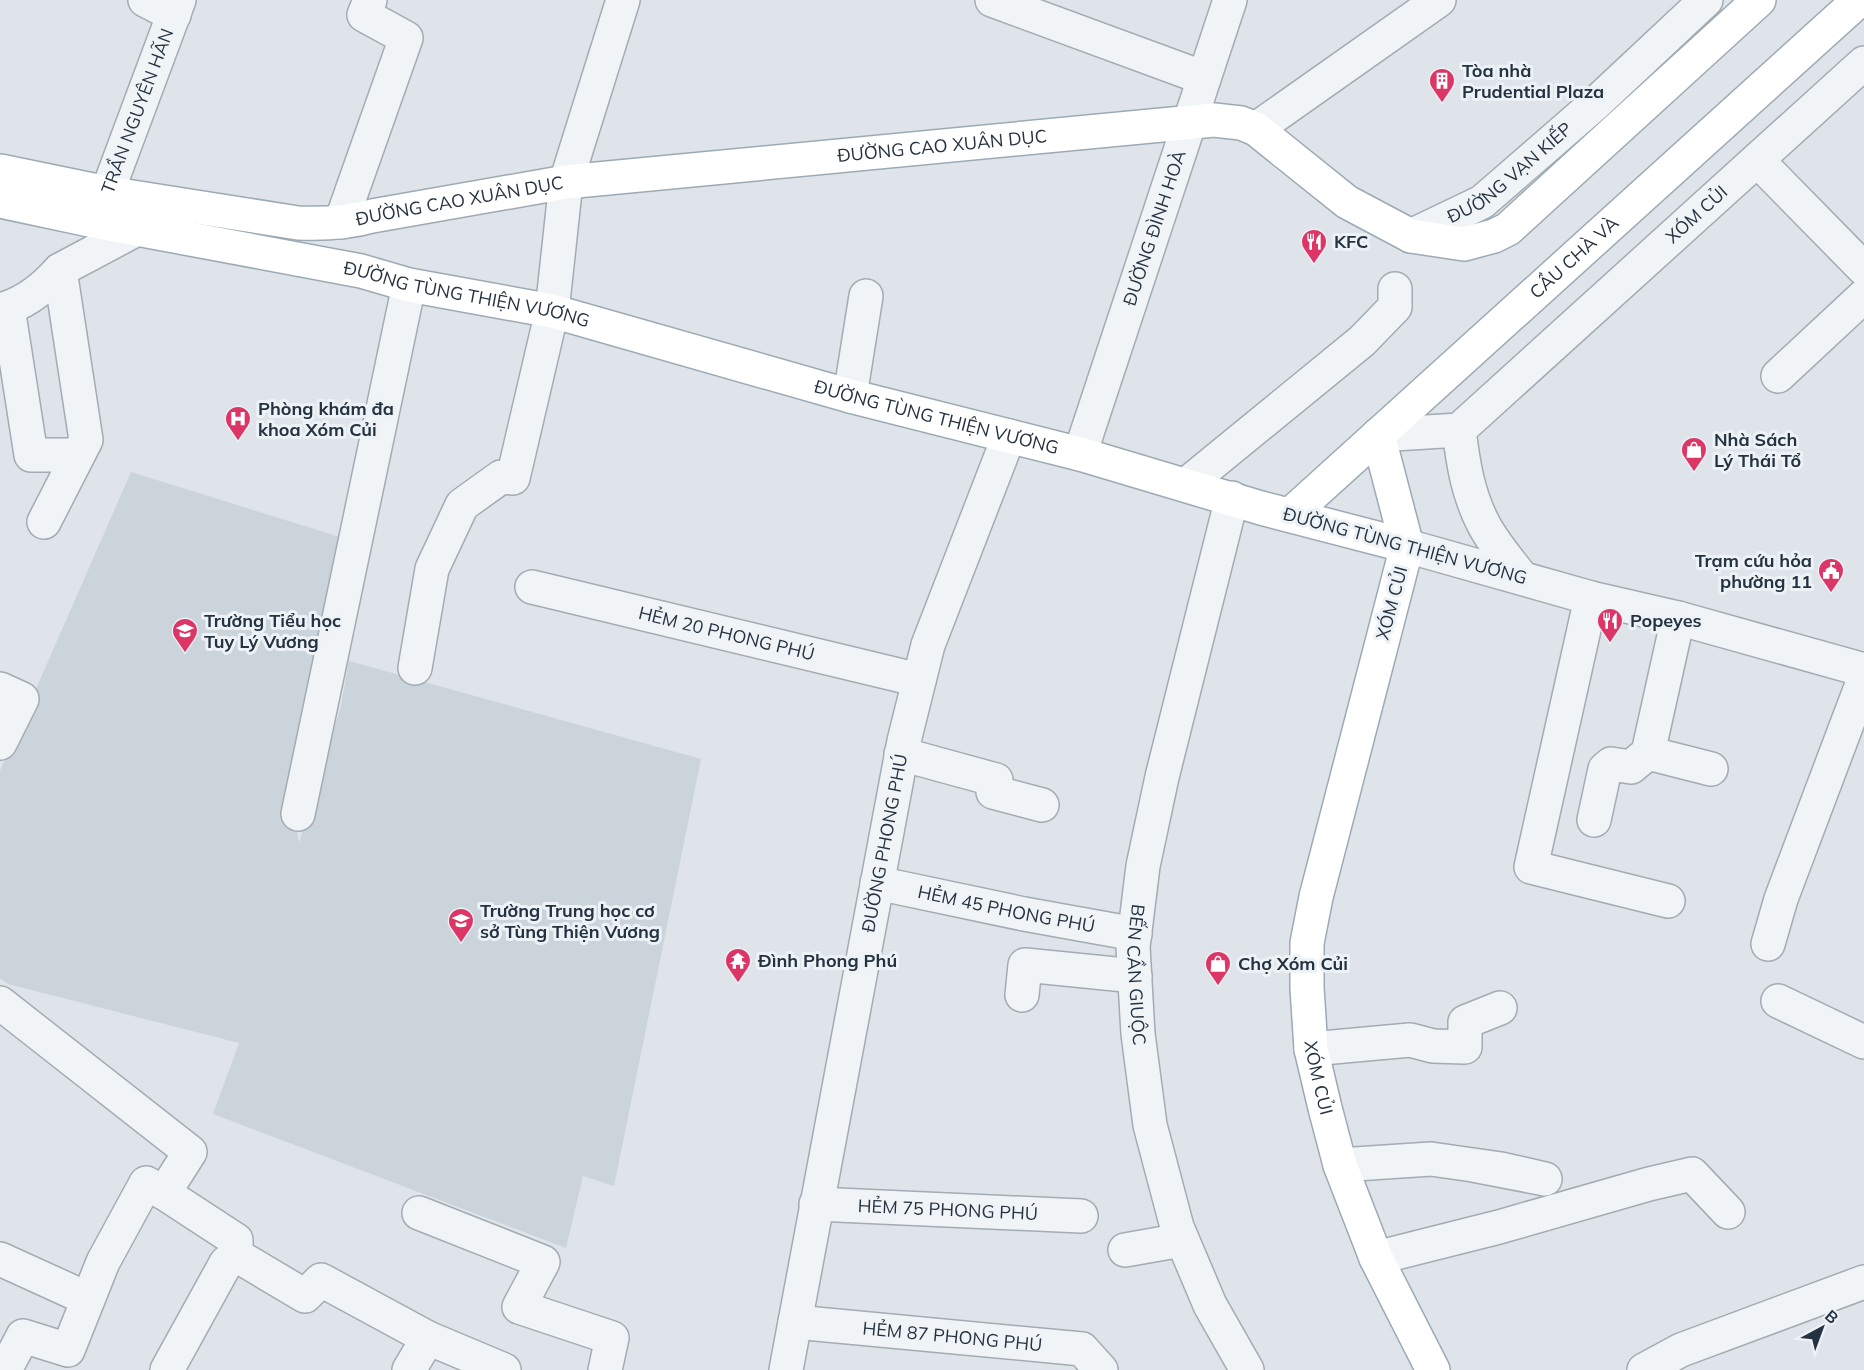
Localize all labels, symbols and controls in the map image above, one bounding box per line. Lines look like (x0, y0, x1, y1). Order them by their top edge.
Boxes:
street label: TRẦN NGUYÊN HÃN (96, 25, 178, 197)
place label: Tòa nhà Prudential Plaza (1462, 59, 1604, 103)
building icon: Tòa nhà Prudential Plaza (1427, 66, 1457, 104)
street label: ĐƯỜNG VẠN KIẾP (1443, 117, 1577, 228)
street label: ĐƯỜNG CAO XUÂN DỤC (836, 124, 1048, 167)
street label: ĐƯỜNG ĐÌNH HOÀ (1118, 147, 1191, 309)
street label: ĐƯỜNG CAO XUÂN DỤC (353, 171, 565, 231)
street label: XÓM CỦI (1661, 180, 1732, 248)
street label: CẦU CHÀ VÀ (1525, 211, 1623, 303)
restaurant icon: KFC (1299, 227, 1329, 265)
place label: KFC (1334, 230, 1368, 253)
street label: ĐƯỜNG TÙNG THIỆN VƯƠNG (342, 256, 592, 332)
street label: ĐƯỜNG TÙNG THIỆN VƯƠNG (812, 374, 1061, 459)
place label: Phòng khám đa khoa Xóm Củi (258, 397, 394, 441)
hospital icon: Phòng khám đa khoa Xóm Củi (223, 404, 253, 442)
place label: Nhà Sách Lý Thái Tổ (1714, 428, 1801, 472)
shop icon: Nhà Sách Lý Thái Tổ (1679, 435, 1709, 473)
street label: ĐƯỜNG TÙNG THIỆN VƯƠNG (1281, 502, 1530, 589)
place label: Trạm cứu hỏa phường 11 (1695, 549, 1812, 593)
public building icon: Trạm cứu hỏa phường 11 (1816, 556, 1846, 594)
street label: XÓM CỦI (1371, 563, 1412, 642)
street label: HẺM 20 PHONG PHÚ (636, 601, 817, 665)
restaurant icon: Popeyes (1595, 606, 1625, 644)
place label: Trường Tiểu học Tuy Lý Vương (204, 609, 341, 653)
place label: Popeyes (1630, 609, 1702, 632)
school or university icon: Trường Tiểu học Tuy Lý Vương (170, 616, 200, 654)
street label: ĐƯỜNG PHONG PHÚ (856, 752, 912, 934)
street label: HẺM 45 PHONG PHÚ (916, 880, 1097, 938)
place label: Trường Trung học cơ sở Tùng Thiện Vương (480, 899, 660, 943)
street label: BẾN CẦN GIUỘC (1122, 903, 1151, 1047)
school or university icon: Trường Trung học cơ sở Tùng Thiện Vương (446, 906, 476, 944)
temple icon: Đình Phong Phú (723, 946, 753, 984)
place label: Đình Phong Phú (757, 949, 897, 972)
shop icon: Chợ Xóm Củi (1203, 949, 1233, 987)
place label: Chợ Xóm Củi (1238, 952, 1348, 975)
street label: XÓM CỦI (1299, 1040, 1338, 1117)
street label: HẺM 75 PHONG PHÚ (857, 1194, 1038, 1225)
north arrow (1792, 1298, 1852, 1358)
text: B (1821, 1306, 1843, 1328)
street label: HẺM 87 PHONG PHÚ (862, 1316, 1043, 1356)

